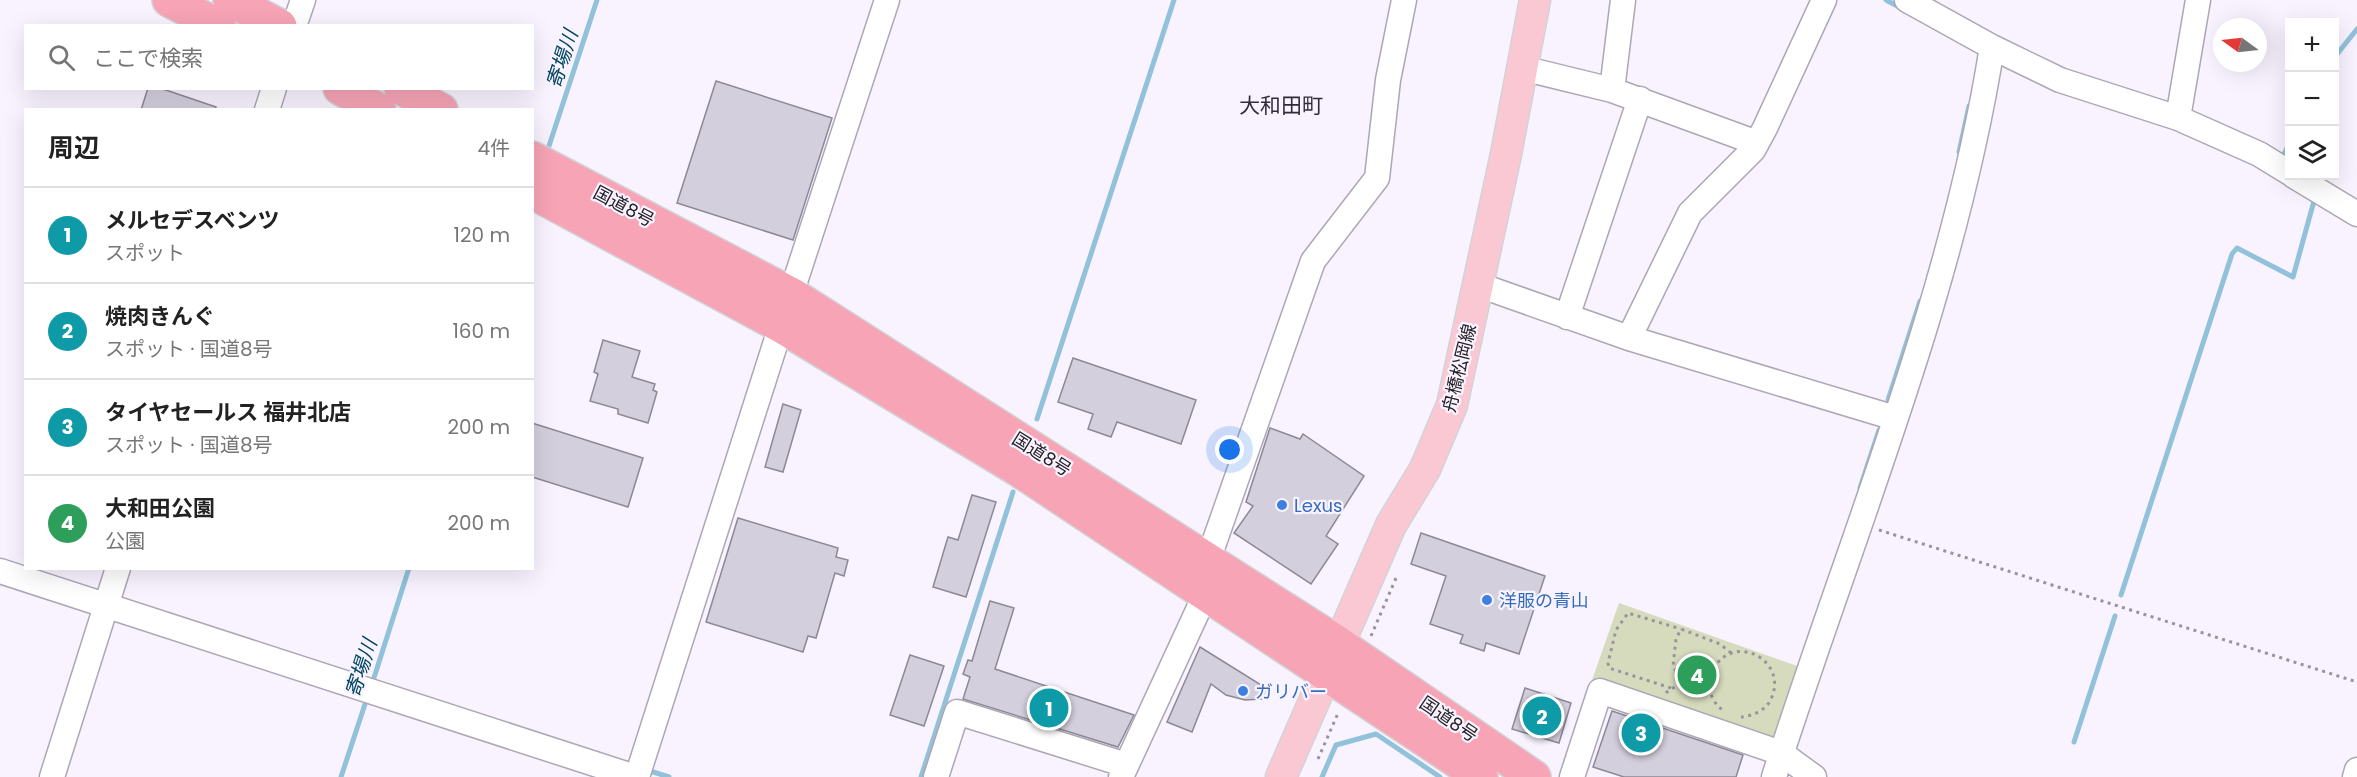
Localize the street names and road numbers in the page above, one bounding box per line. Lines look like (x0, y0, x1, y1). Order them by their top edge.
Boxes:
street label: 国道8号 (589, 180, 659, 232)
street label: 舟橋松岡線 (1436, 321, 1482, 415)
street label: 国道8号 (1008, 426, 1076, 482)
street label: 国道8号 (1415, 690, 1483, 748)

